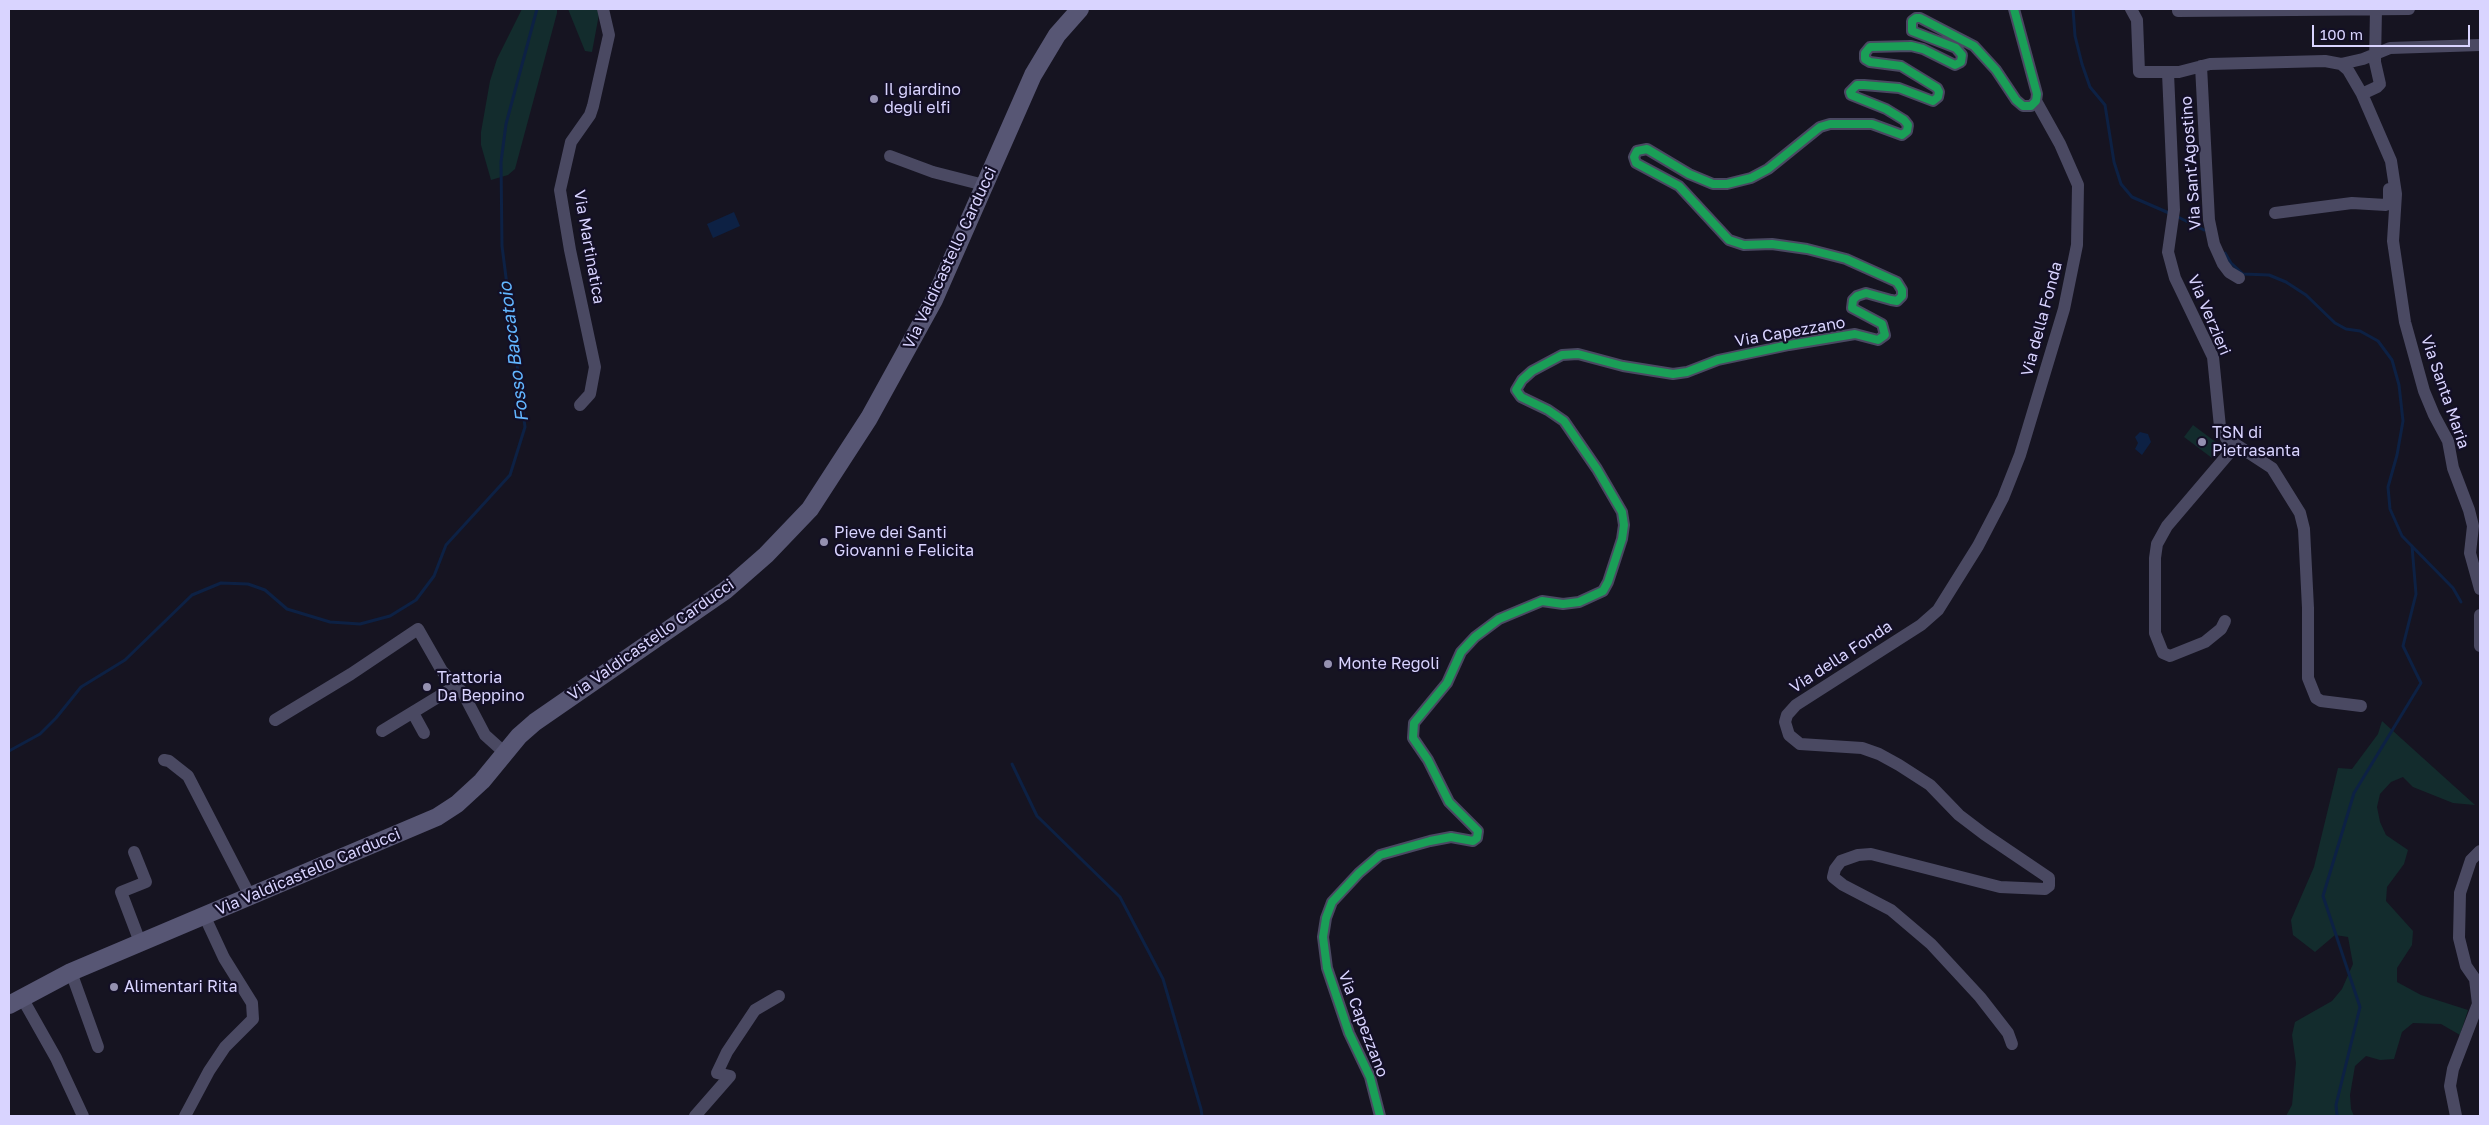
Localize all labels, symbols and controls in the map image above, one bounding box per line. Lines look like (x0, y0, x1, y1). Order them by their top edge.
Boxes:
scale bar (2314, 15, 2472, 47)
text: 100 m (2320, 25, 2363, 43)
place label: Il giardino degli elfi (884, 80, 961, 118)
marker: Il giardino degli elfi (868, 93, 880, 105)
street label: Via Sant'Agostino (2177, 95, 2205, 231)
street label: Via Valdicastello Carducci (899, 164, 1001, 352)
street label: Via Martinatica (570, 189, 608, 305)
street label: Via della Fonda (2017, 259, 2067, 379)
street label: Via Verzieri (2183, 272, 2235, 358)
water label: Fosso Baccatoio (495, 281, 533, 423)
street label: Via Capezzano (1733, 313, 1847, 351)
street label: Via Santa Maria (2417, 333, 2473, 451)
place label: TSN di Pietrasanta (2212, 423, 2300, 461)
marker: TSN di Pietrasanta (2196, 436, 2208, 448)
place label: Pieve dei Santi Giovanni e Felicita (834, 523, 974, 561)
marker: Pieve dei Santi Giovanni e Felicita (818, 536, 830, 548)
street label: Via Valdicastello Carducci (564, 575, 738, 705)
street label: Via della Fonda (1786, 617, 1896, 697)
place label: Monte Regoli (1338, 654, 1440, 674)
marker: Monte Regoli (1322, 658, 1334, 670)
place label: Trattoria Da Beppino (437, 668, 525, 706)
marker: Trattoria Da Beppino (421, 681, 433, 693)
street label: Via Valdicastello Carducci (213, 824, 403, 920)
street label: Via Capezzano (1334, 968, 1392, 1080)
place label: Alimentari Rita (124, 977, 238, 997)
marker: Alimentari Rita (108, 981, 120, 993)

